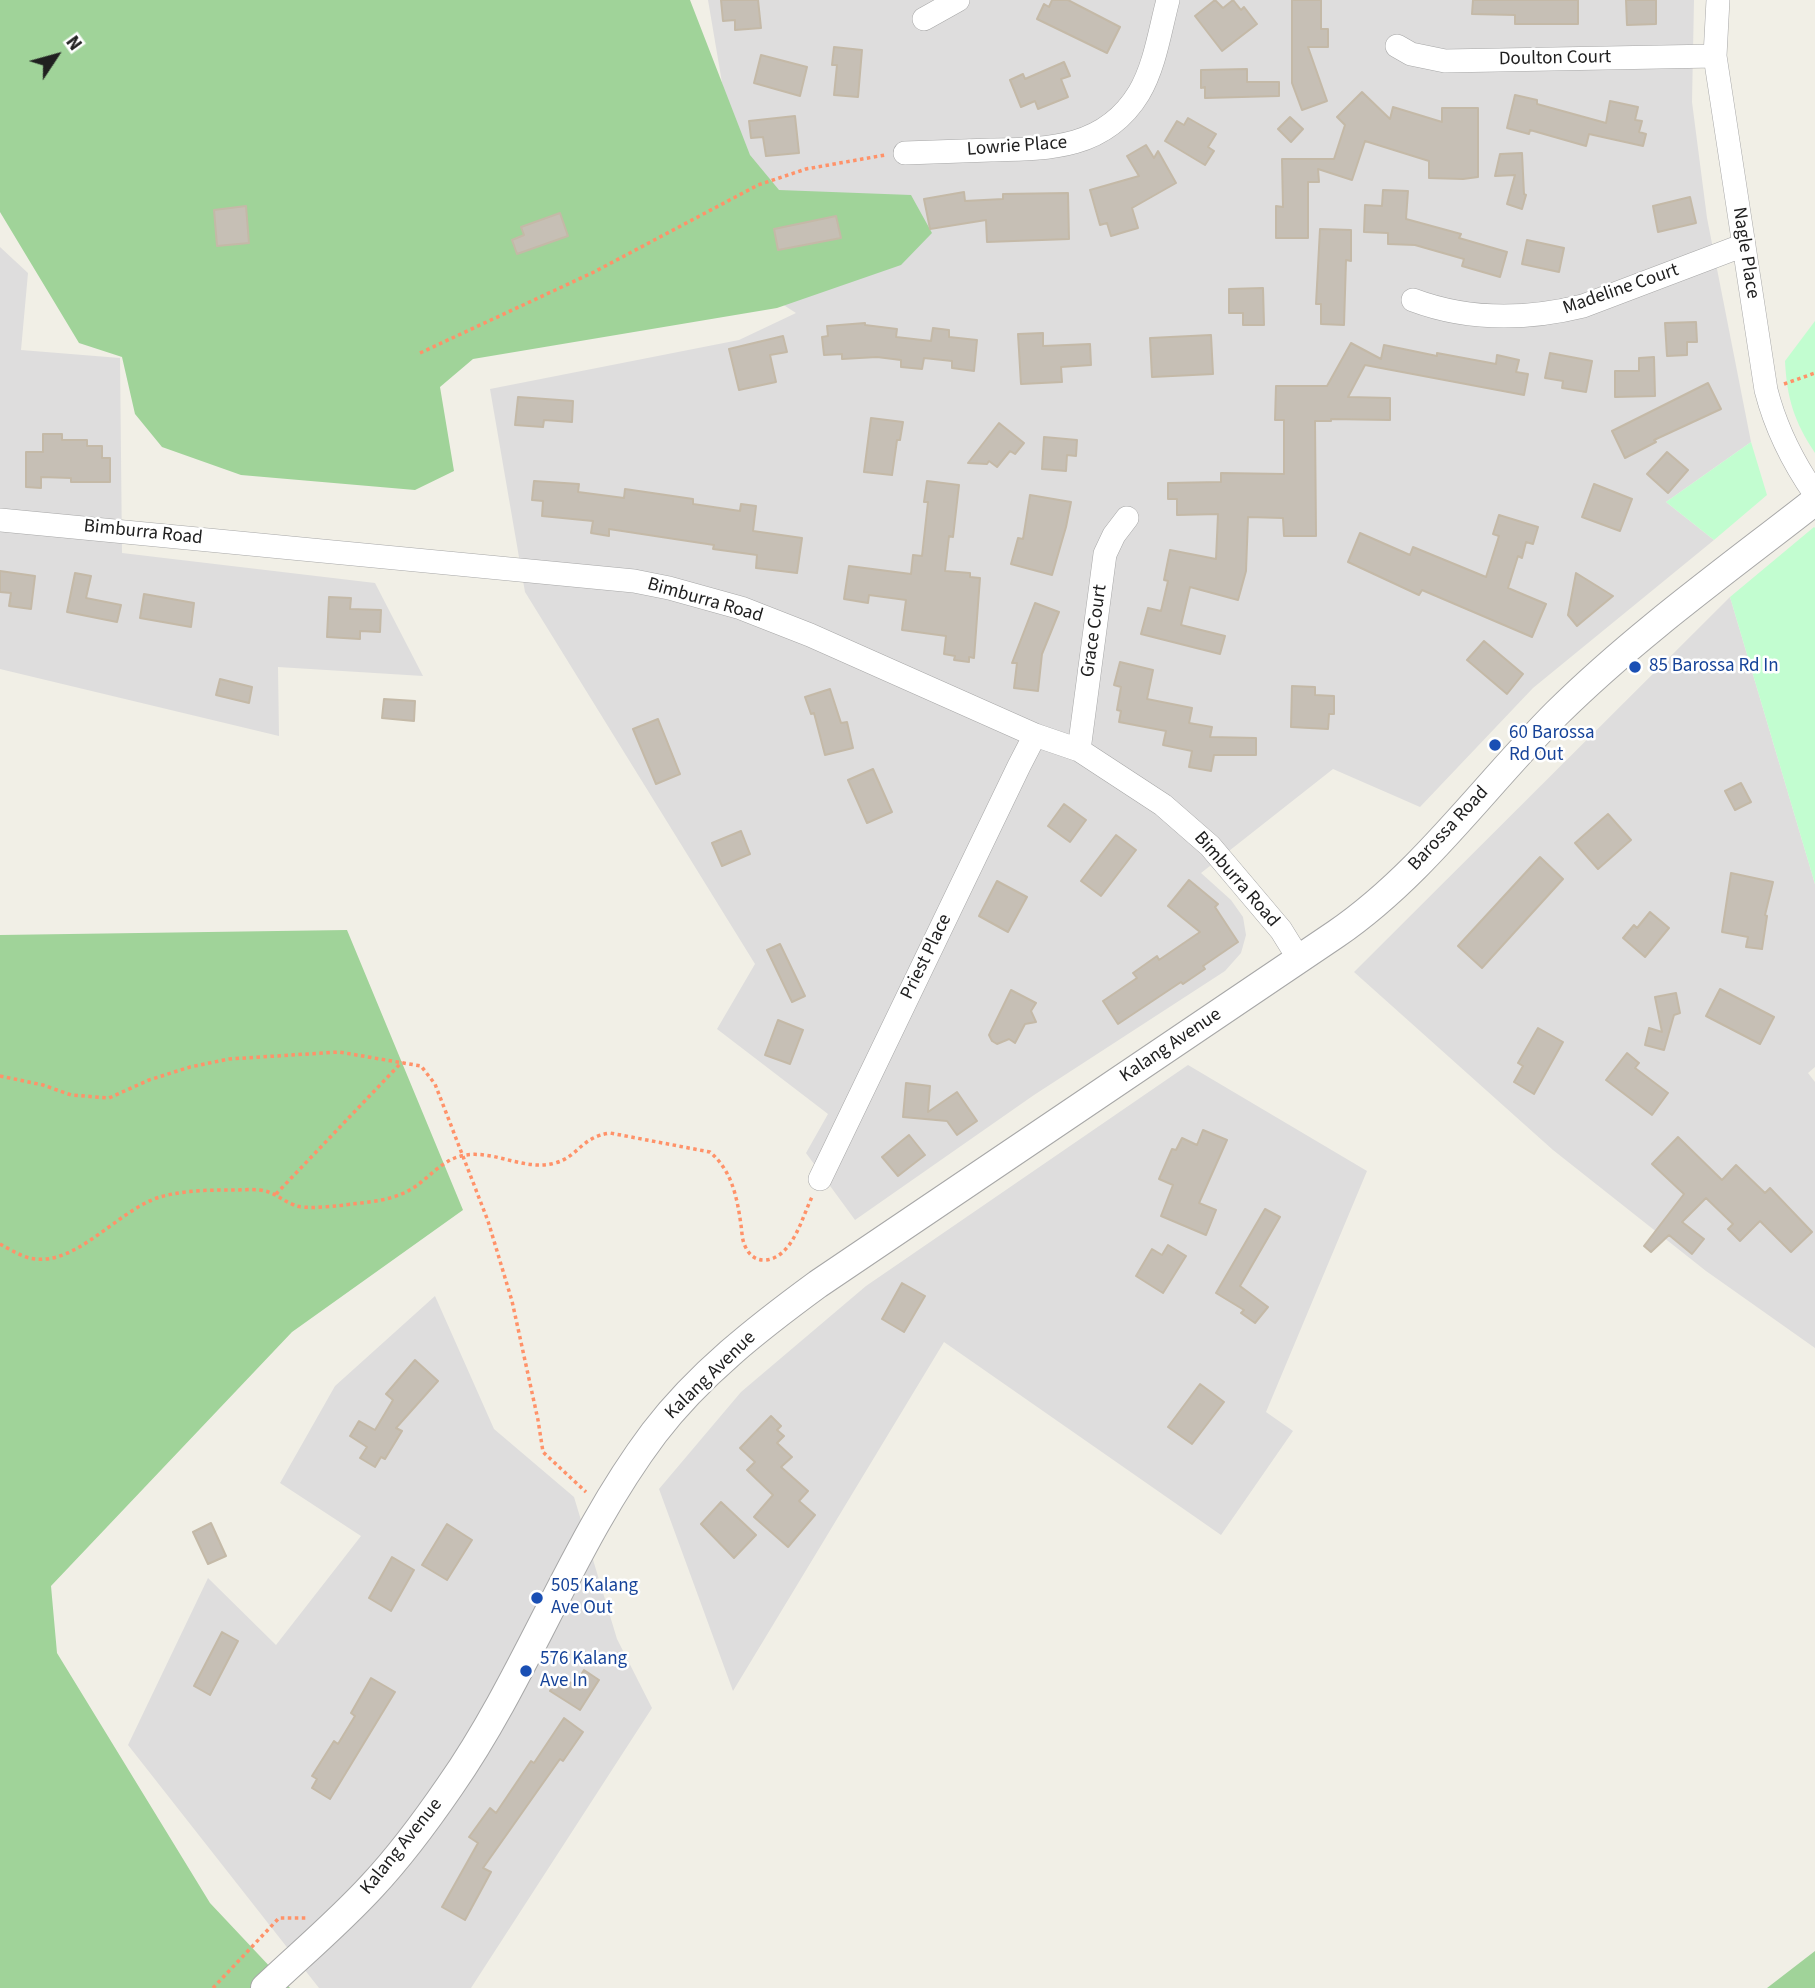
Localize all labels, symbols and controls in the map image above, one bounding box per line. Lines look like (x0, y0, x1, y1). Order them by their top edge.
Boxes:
north arrow (21, 21, 91, 91)
text: N (59, 30, 88, 56)
street label: Doulton Court (1499, 47, 1611, 71)
street label: Lowrie Place (966, 132, 1068, 162)
street label: Nagle Place (1727, 206, 1763, 300)
street label: Madeline Court (1560, 260, 1682, 320)
street label: Bimburra Road (82, 515, 204, 551)
street label: Bimburra Road (645, 574, 765, 628)
street label: Grace Court (1077, 583, 1113, 679)
place label: 85 Barossa Rd In (1649, 656, 1779, 678)
marker: 85 Barossa Rd In (1627, 659, 1643, 675)
place label: 60 Barossa Rd Out (1509, 723, 1595, 767)
marker: 60 Barossa Rd Out (1487, 737, 1503, 753)
street label: Barossa Road (1404, 782, 1494, 876)
street label: Bimburra Road (1188, 827, 1284, 933)
street label: Priest Place (897, 911, 957, 1003)
street label: Kalang Avenue (1116, 1004, 1226, 1088)
street label: Kalang Avenue (661, 1327, 761, 1425)
place label: 505 Kalang Ave Out (551, 1576, 638, 1620)
marker: 505 Kalang Ave Out (529, 1590, 545, 1606)
place label: 576 Kalang Ave In (540, 1649, 627, 1693)
marker: 576 Kalang Ave In (518, 1663, 534, 1679)
street label: Kalang Avenue (356, 1794, 448, 1900)

